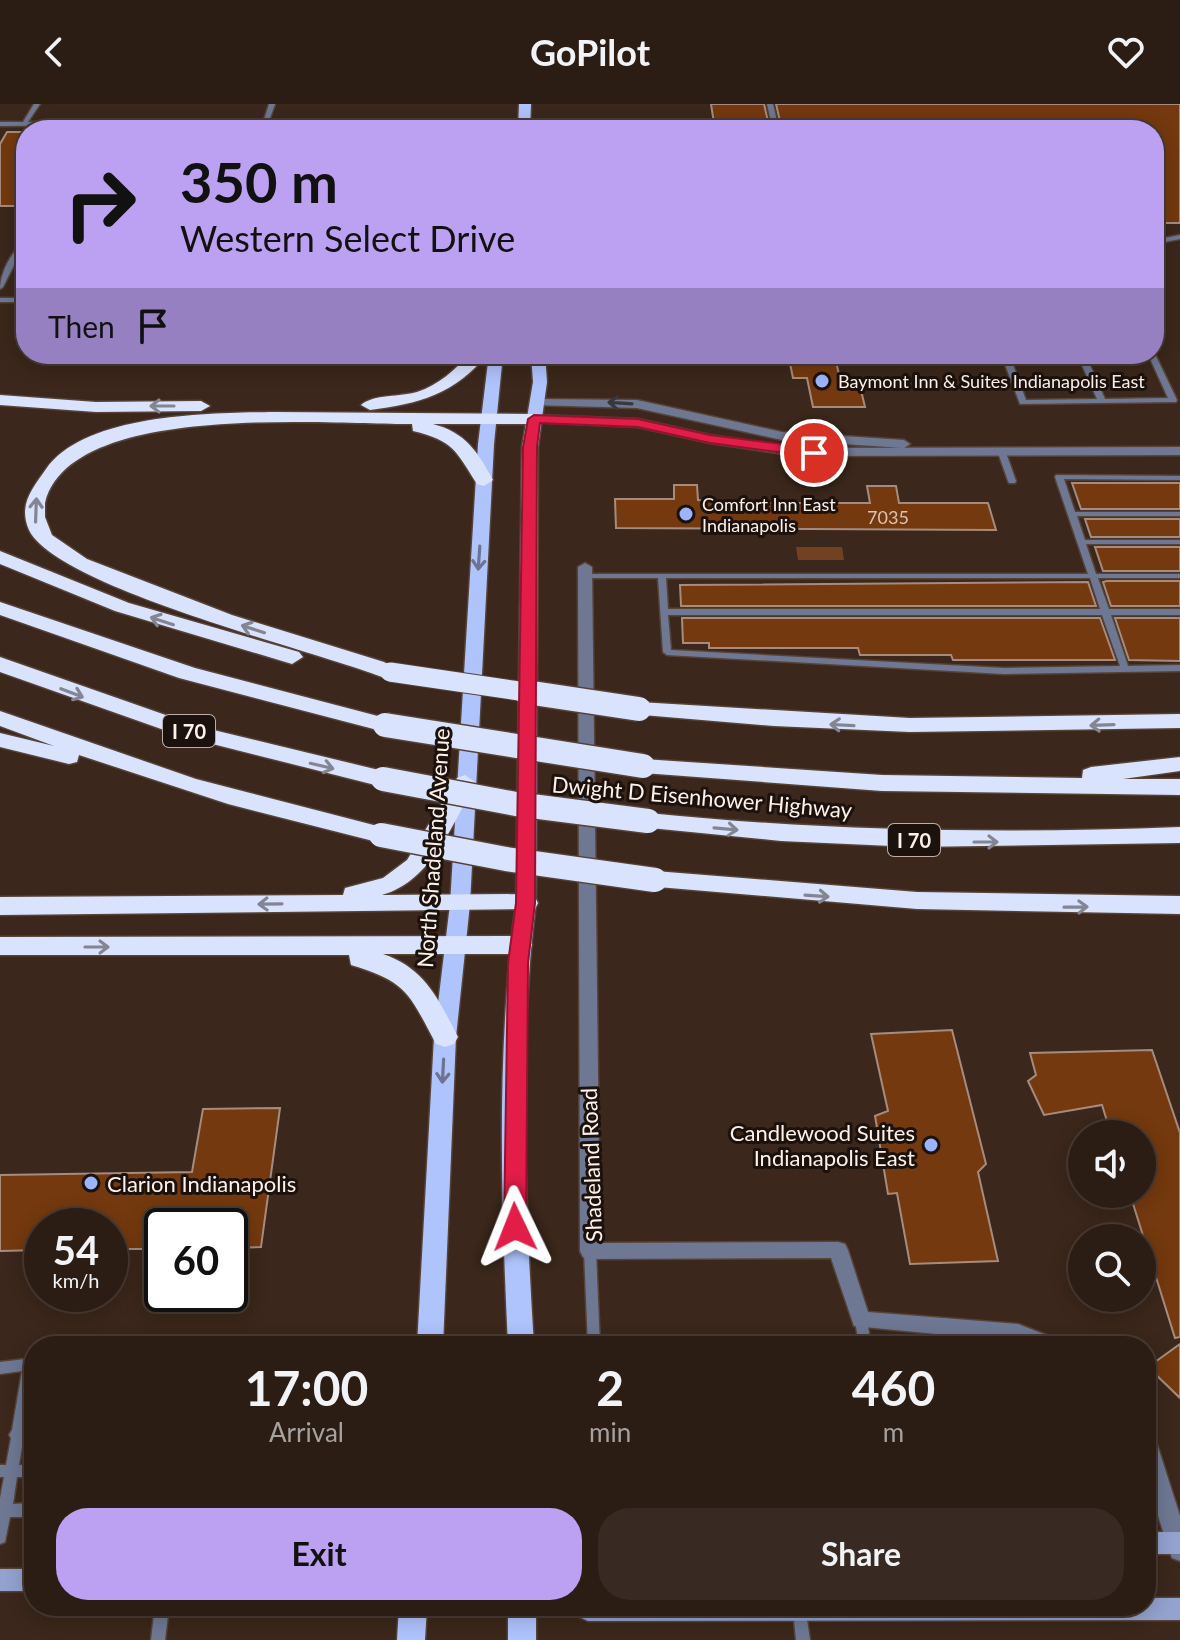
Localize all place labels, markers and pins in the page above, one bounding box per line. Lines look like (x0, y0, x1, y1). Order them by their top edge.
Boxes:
place label: Baymont Inn & Suites Indianapolis East (838, 370, 1145, 392)
marker: Baymont Inn & Suites Indianapolis East (813, 372, 831, 390)
pin (780, 419, 848, 487)
place label: Comfort Inn East Indianapolis (702, 493, 836, 536)
marker: Comfort Inn East Indianapolis (677, 505, 695, 523)
place label: Candlewood Suites Indianapolis East (730, 1119, 915, 1171)
marker: Candlewood Suites Indianapolis East (922, 1136, 940, 1154)
place label: Clarion Indianapolis (107, 1170, 296, 1197)
marker: Clarion Indianapolis (82, 1174, 100, 1192)

